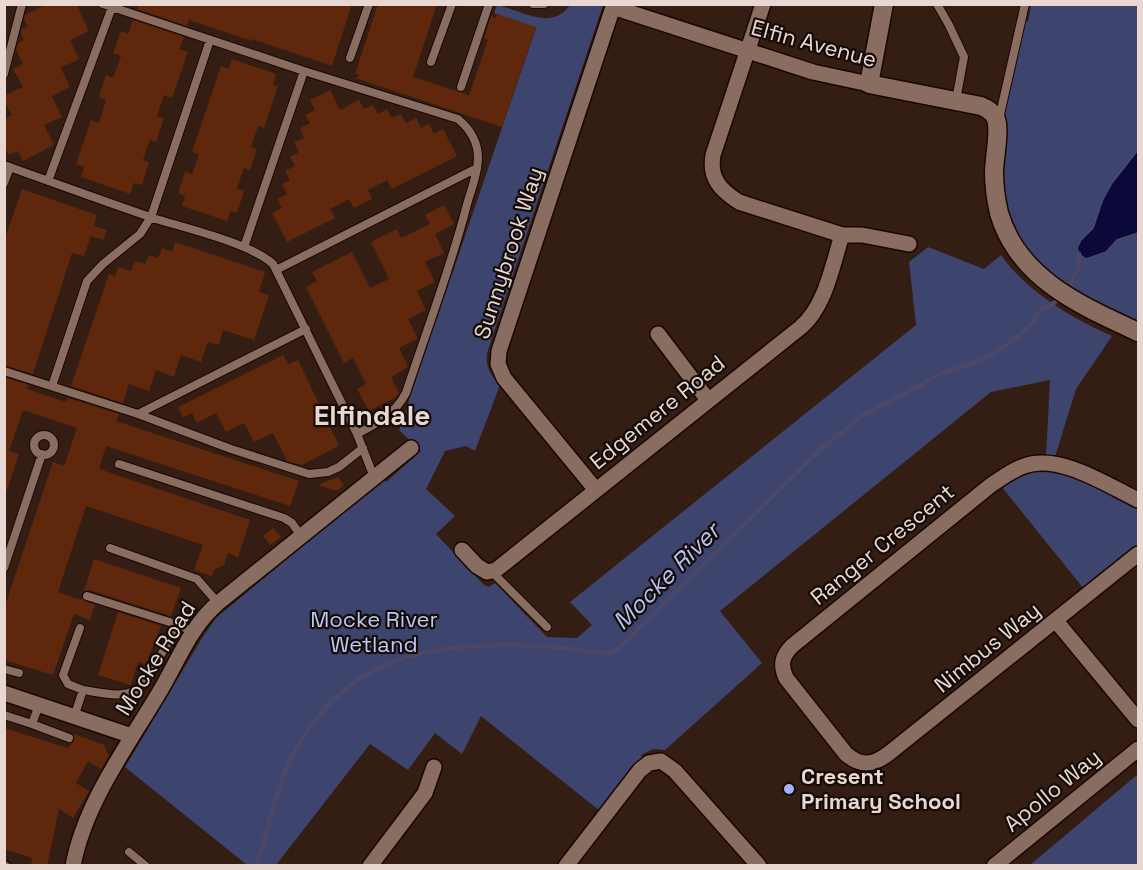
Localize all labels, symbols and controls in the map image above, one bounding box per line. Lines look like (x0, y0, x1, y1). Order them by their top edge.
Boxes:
street label: Elfin Avenue (748, 13, 880, 73)
street label: Sunnybrook Way (467, 164, 549, 342)
street label: Edgemere Road (584, 349, 730, 475)
district label: Elfindale (314, 397, 430, 433)
street label: Ranger Crescent (804, 477, 960, 611)
water label: Mocke River (606, 514, 728, 636)
street label: Mocke Road (109, 596, 201, 720)
street label: Nimbus Way (928, 596, 1046, 698)
park label: Mocke River Wetland (310, 605, 438, 658)
street label: Apollo Way (998, 743, 1106, 837)
place label: Cresent Primary School (801, 762, 961, 815)
marker: Cresent Primary School (782, 782, 796, 796)

